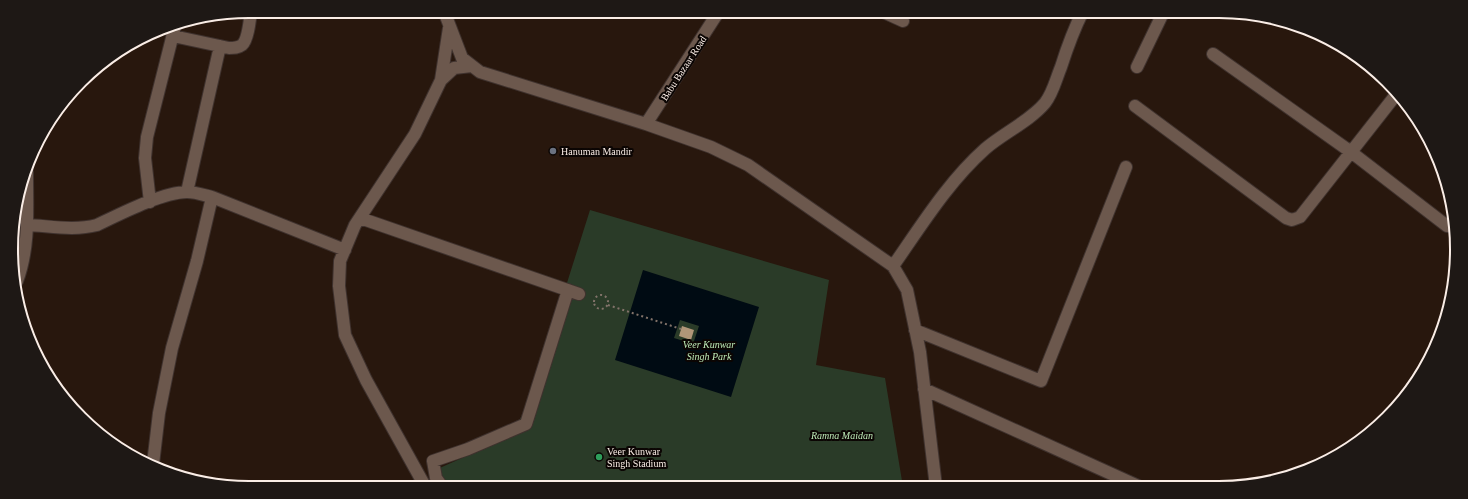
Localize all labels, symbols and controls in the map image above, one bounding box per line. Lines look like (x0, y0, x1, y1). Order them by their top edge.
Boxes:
street label: Babu Bazaar Road (658, 34, 708, 103)
marker: Hanuman Mandir (548, 146, 558, 156)
place label: Hanuman Mandir (561, 146, 632, 157)
park label: Veer Kunwar Singh Park (683, 339, 735, 362)
park label: Ramna Maidan (810, 430, 873, 441)
place label: Veer Kunwar Singh Stadium (607, 446, 666, 469)
marker: Veer Kunwar Singh Stadium (594, 452, 604, 462)

